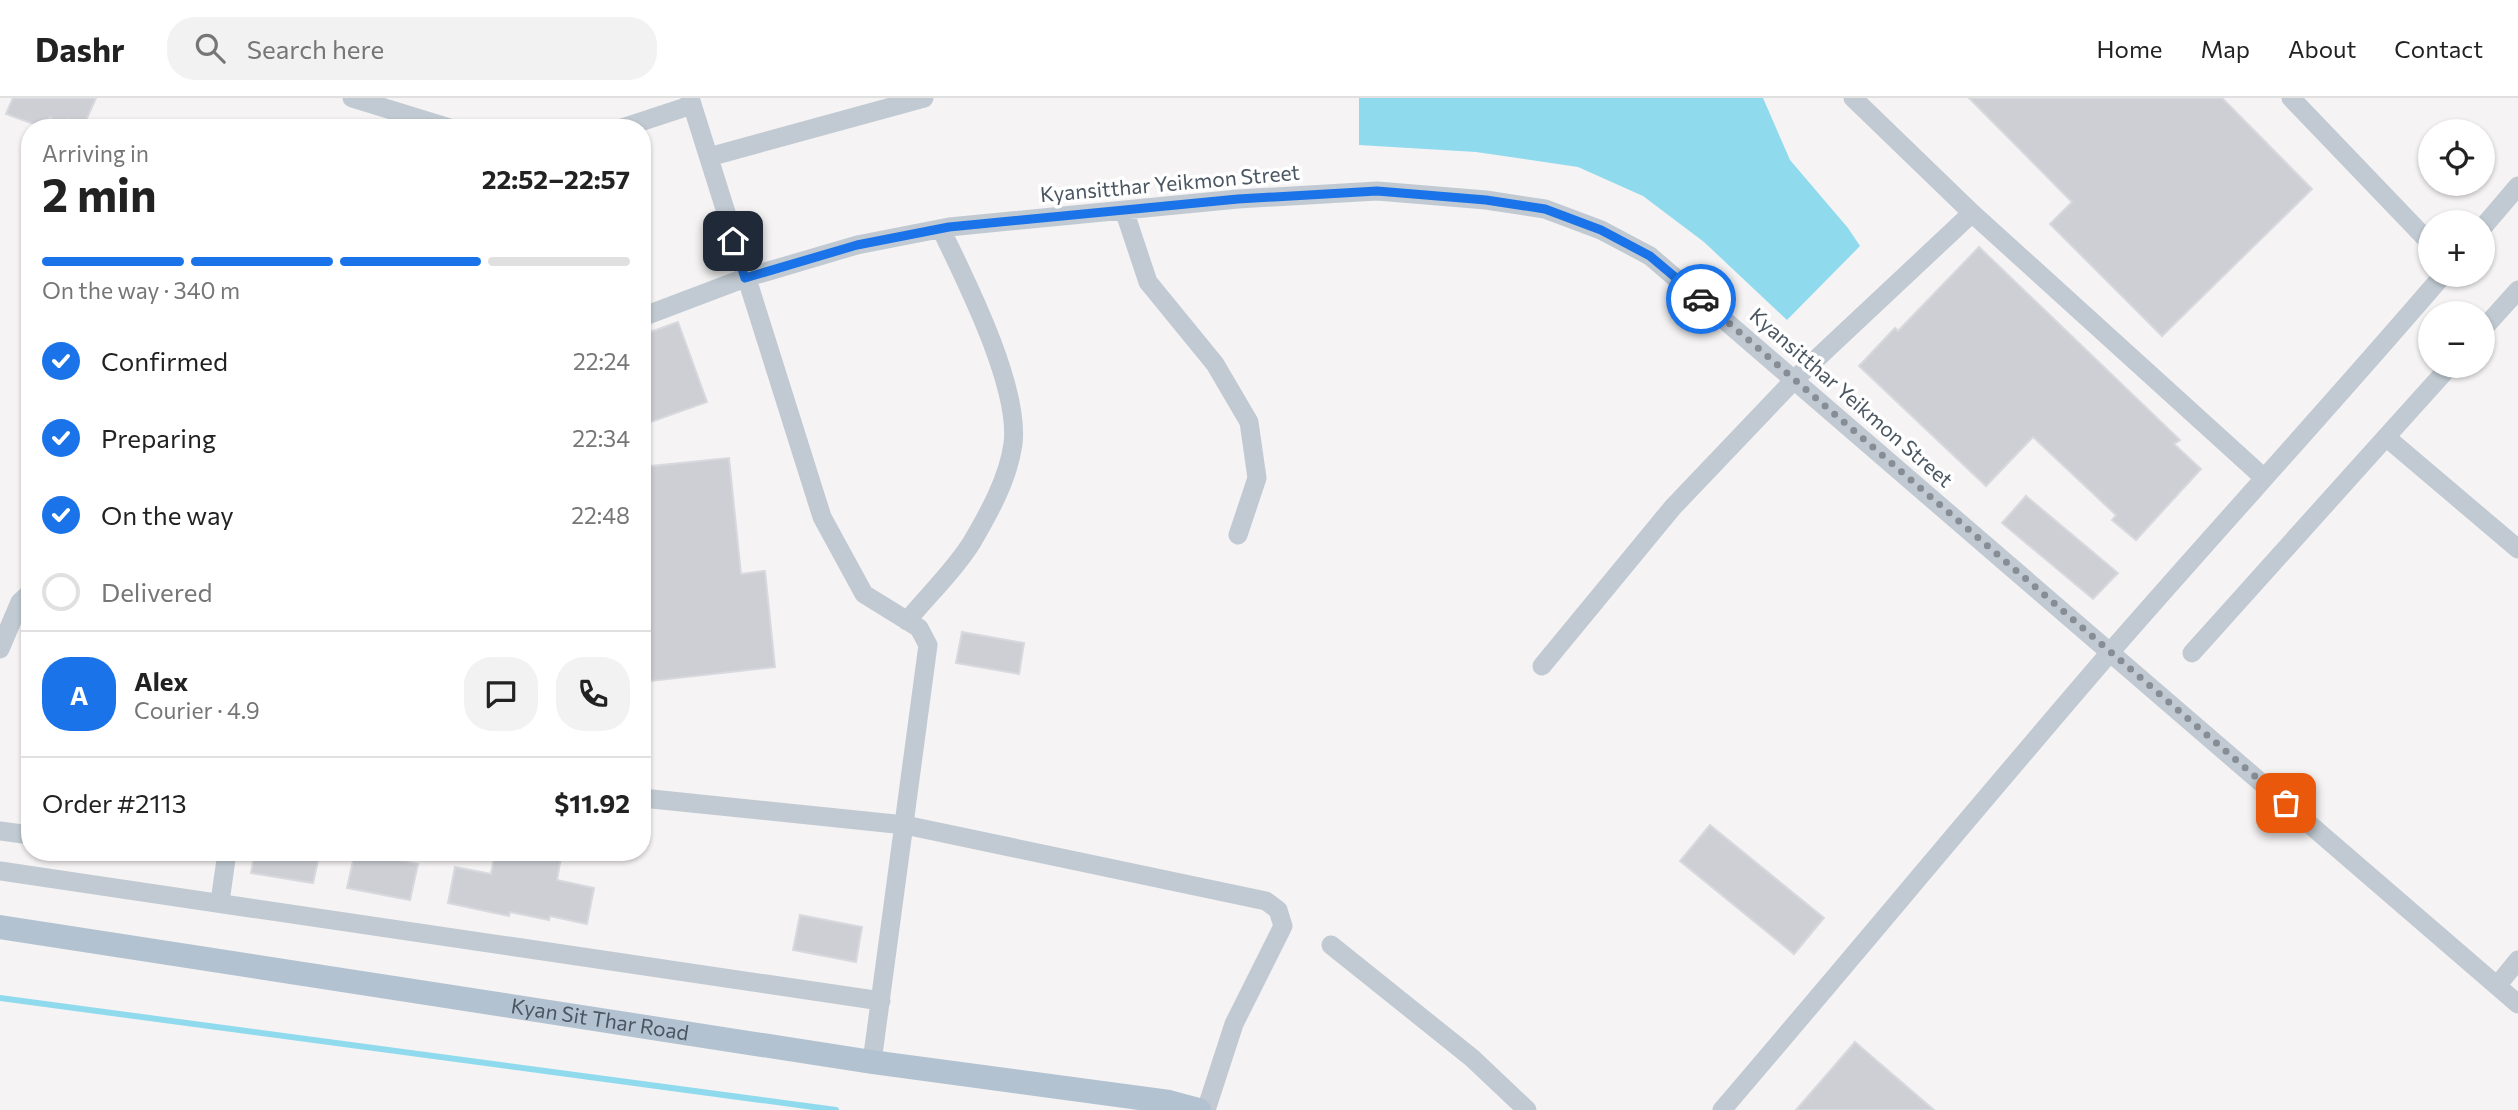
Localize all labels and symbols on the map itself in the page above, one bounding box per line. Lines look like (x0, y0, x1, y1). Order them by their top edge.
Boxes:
street label: Kyansitthar Yeikmon Street (1039, 159, 1301, 206)
pin (703, 211, 763, 271)
courier (1666, 264, 1736, 334)
street label: Kyansitthar Yeikmon Street (1745, 302, 1959, 492)
pin (2256, 773, 2316, 833)
street label: Kyan Sit Thar Road (509, 992, 691, 1044)

